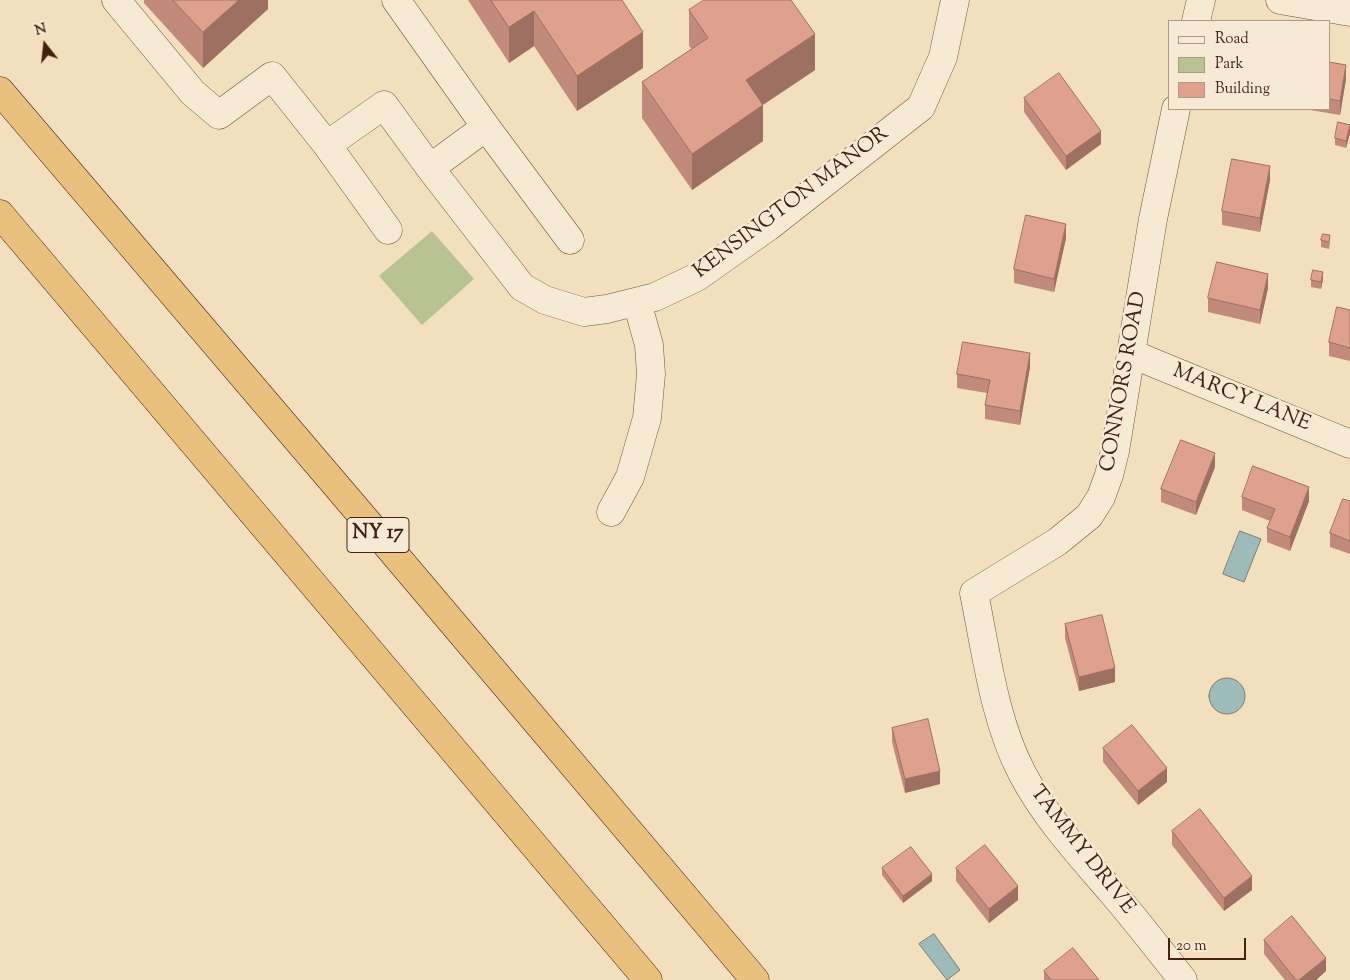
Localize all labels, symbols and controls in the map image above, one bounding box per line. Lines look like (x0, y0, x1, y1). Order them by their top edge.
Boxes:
text: N (33, 19, 49, 42)
north arrow (20, 20, 70, 70)
legend (1168, 20, 1330, 110)
text: Road (1215, 29, 1249, 50)
text: Park (1215, 54, 1244, 75)
text: Building (1215, 79, 1270, 100)
street label: KENSINGTON MANOR (690, 122, 894, 286)
street label: CONNORS ROAD (1097, 290, 1153, 474)
street label: MARCY LANE (1168, 360, 1314, 438)
road number: NY 17 (347, 518, 409, 552)
street label: TAMMY DRIVE (1023, 782, 1139, 920)
scale bar (1170, 928, 1248, 960)
text: 20 m (1176, 936, 1207, 957)

